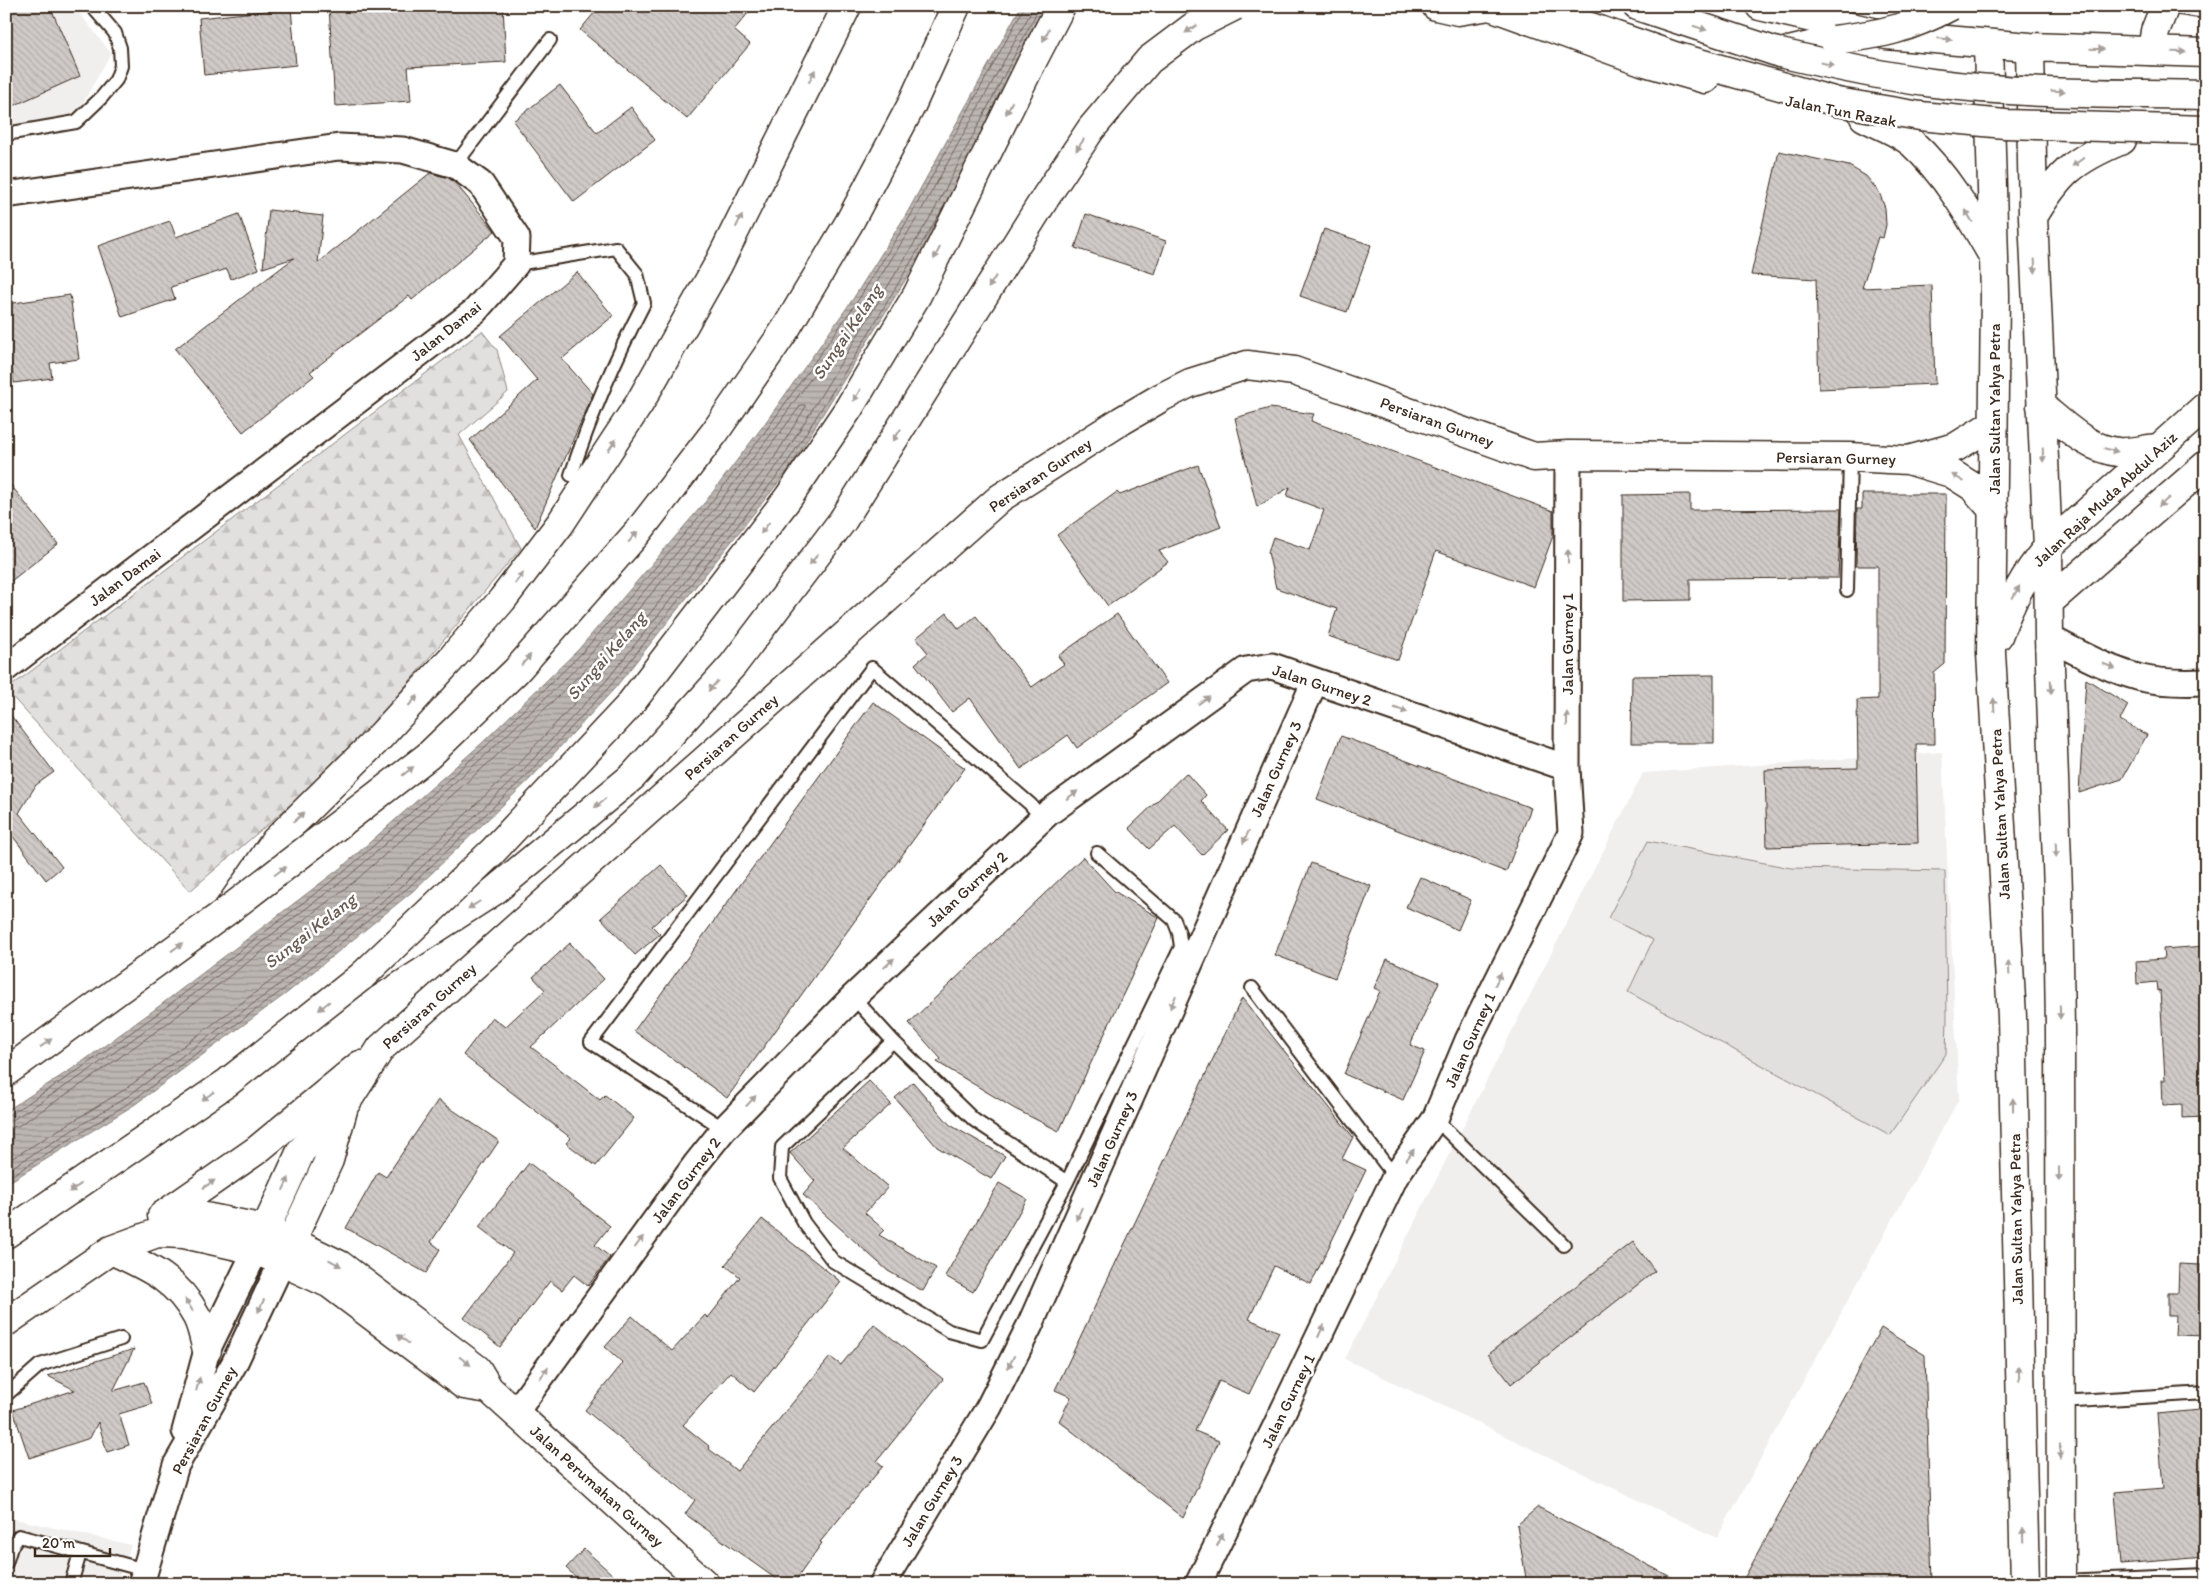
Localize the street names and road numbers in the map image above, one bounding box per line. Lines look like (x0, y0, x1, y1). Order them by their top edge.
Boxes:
street label: Jalan Tun Razak (1784, 91, 1898, 131)
street label: Jalan Damai (407, 297, 485, 365)
street label: Jalan Sultan Yahya Petra (1985, 323, 2004, 495)
street label: Persiaran Gurney (1378, 393, 1497, 452)
street label: Jalan Raja Muda Abdul Aziz (2029, 427, 2181, 571)
street label: Persiaran Gurney (985, 433, 1095, 516)
street label: Persiaran Gurney (1776, 447, 1896, 469)
street label: Jalan Damai (85, 544, 165, 610)
street label: Jalan Gurney 1 (1558, 593, 1577, 695)
street label: Jalan Gurney 2 (1270, 660, 1374, 710)
street label: Persiaran Gurney (680, 690, 782, 784)
street label: Jalan Gurney 3 (1246, 718, 1306, 820)
street label: Jalan Sultan Yahya Petra (1986, 728, 2014, 900)
street label: Jalan Gurney 2 (923, 847, 1011, 931)
street label: Persiaran Gurney (378, 959, 480, 1053)
street label: Jalan Gurney 1 (1441, 989, 1500, 1090)
street label: Jalan Gurney 3 (1082, 1088, 1142, 1190)
street label: Jalan Gurney 2 (647, 1133, 725, 1227)
street label: Jalan Sultan Yahya Petra (2005, 1133, 2027, 1305)
street label: Jalan Gurney 1 (1257, 1351, 1319, 1451)
street label: Persiaran Gurney (168, 1362, 241, 1477)
street label: Jalan Perumahan Gurney (526, 1421, 668, 1551)
street label: Jalan Gurney 3 (897, 1452, 967, 1550)

